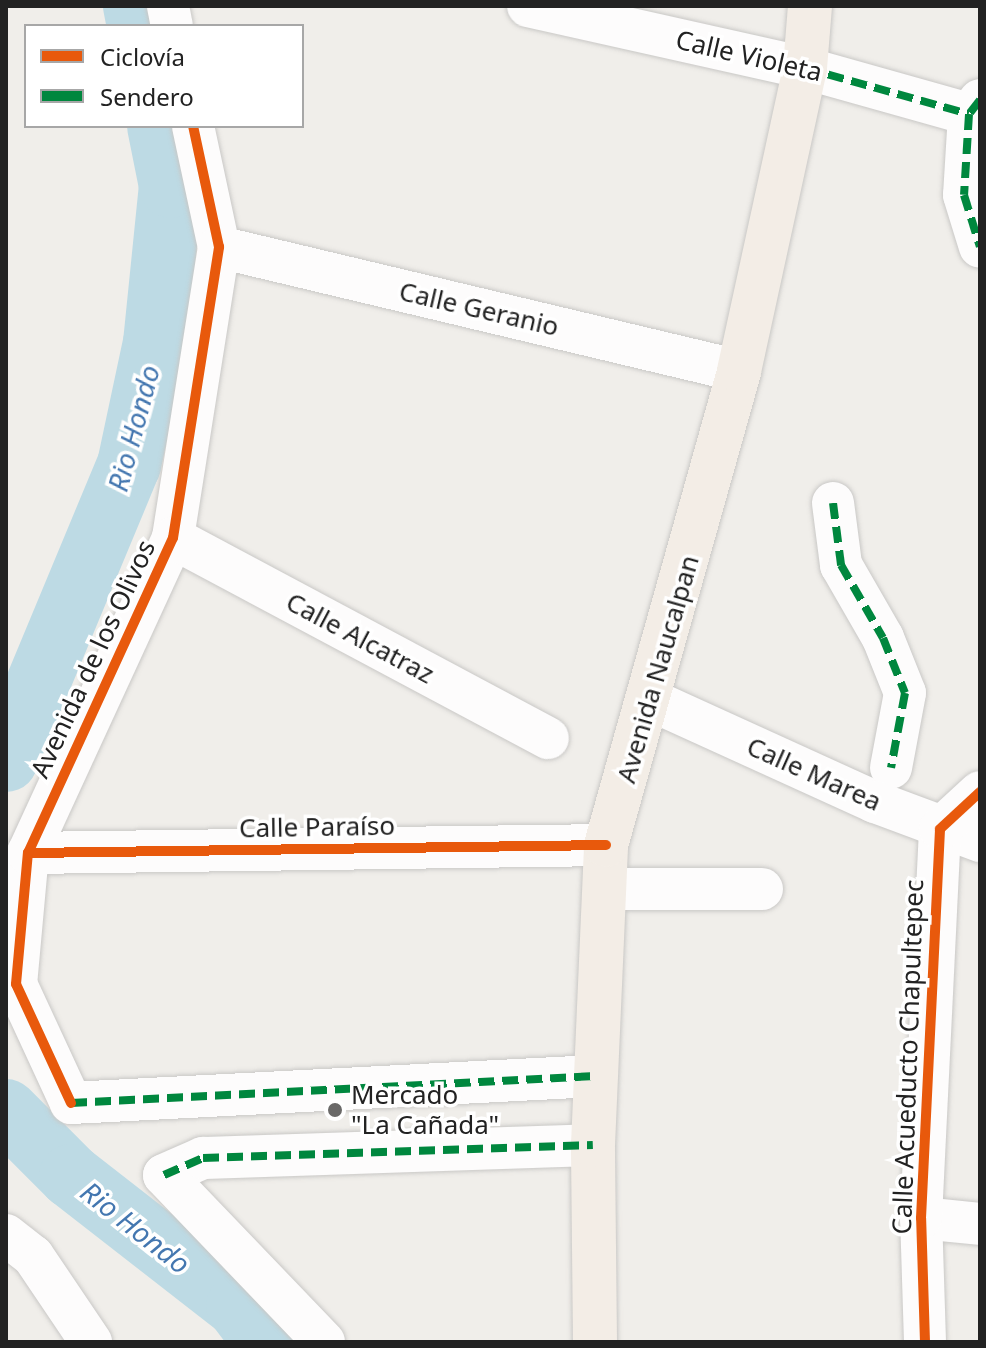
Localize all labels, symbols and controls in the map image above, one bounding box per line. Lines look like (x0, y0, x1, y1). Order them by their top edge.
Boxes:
legend (24, 24, 304, 128)
street label: Calle Violeta (673, 24, 825, 88)
text: Ciclovía (100, 40, 185, 73)
text: Sendero (100, 80, 194, 113)
street label: Calle Geranio (396, 275, 562, 343)
water label: Rio Hondo (100, 361, 166, 495)
street label: Avenida de los Olivos (24, 535, 162, 783)
street label: Avenida Naucalpan (611, 552, 705, 786)
street label: Calle Alcatraz (281, 586, 439, 690)
street label: Calle Marea (742, 731, 886, 817)
street label: Calle Paraíso (239, 810, 395, 844)
street label: Calle Acueducto Chapultepec (886, 879, 930, 1235)
place label: Mercado "La Cañada" (351, 1079, 499, 1140)
marker: Mercado "La Cañada" (326, 1101, 344, 1119)
water label: Rio Hondo (75, 1174, 197, 1280)

